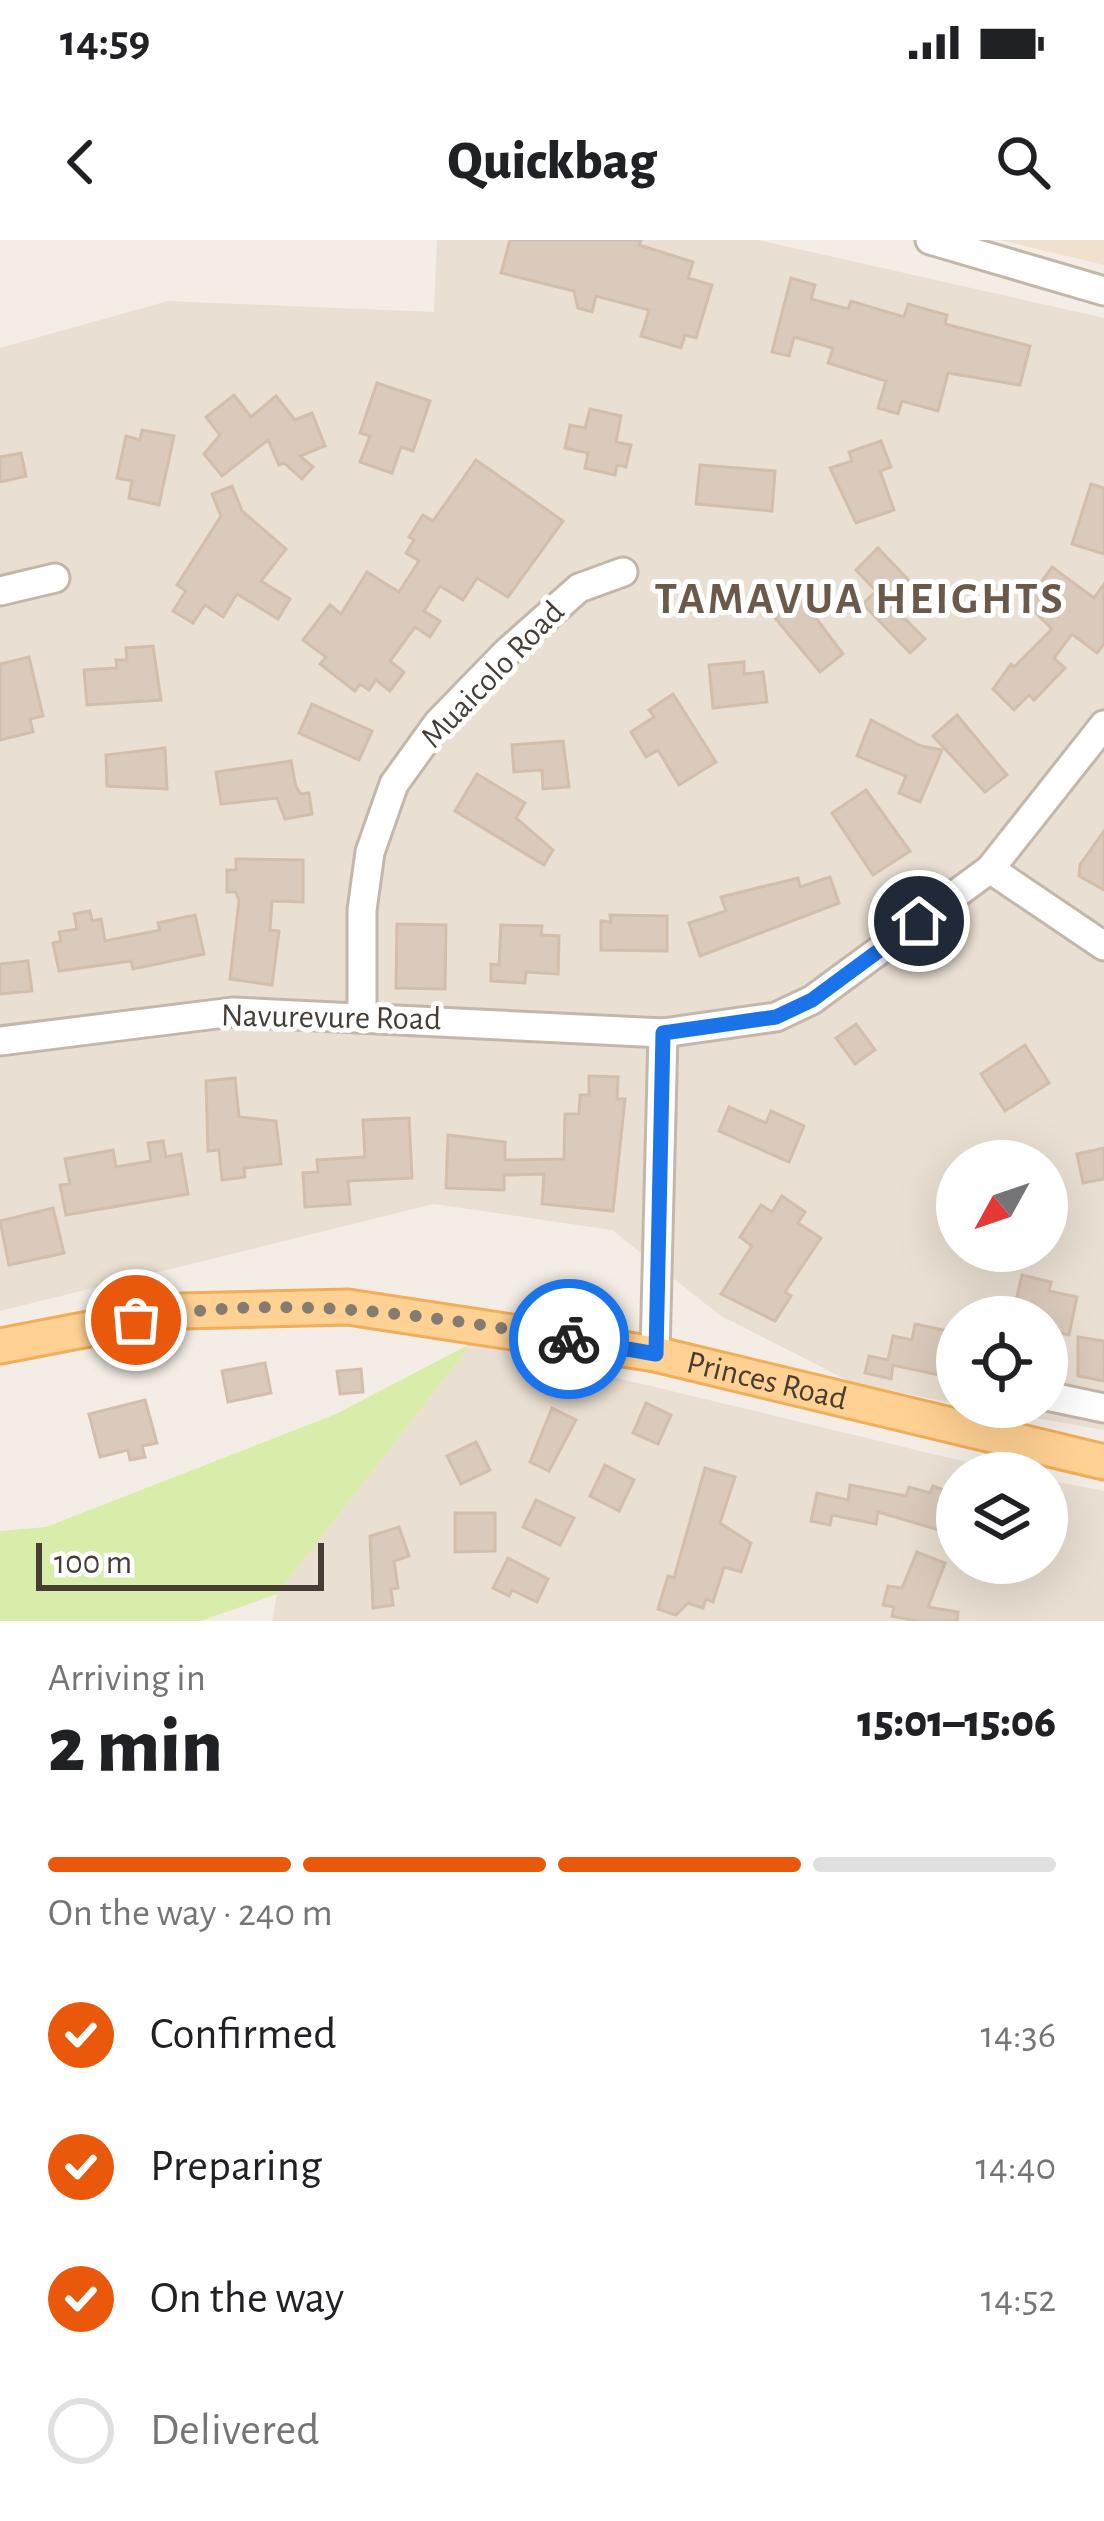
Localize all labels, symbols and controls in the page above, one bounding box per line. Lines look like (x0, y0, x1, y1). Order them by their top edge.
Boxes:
text: 14:59 (60, 19, 150, 64)
icon: back (48, 129, 114, 195)
icon: search (990, 129, 1056, 195)
text: Quickbag (448, 135, 656, 189)
district label: TAMAVUA HEIGHTS (654, 577, 1066, 622)
street label: Muaicolo Road (415, 595, 571, 755)
pin (868, 870, 970, 972)
icon: home (886, 888, 952, 954)
street label: Navurevure Road (221, 1000, 441, 1036)
north arrow (936, 1140, 1068, 1272)
map controls (936, 1140, 1068, 1584)
pin (85, 1269, 187, 1371)
courier (509, 1279, 629, 1399)
icon: bag (103, 1287, 169, 1353)
button: locate (936, 1296, 1068, 1428)
icon: bike (536, 1306, 602, 1372)
street label: Princes Road (683, 1346, 850, 1416)
button: layers (936, 1452, 1068, 1584)
scale bar (36, 1537, 324, 1590)
text: 100 m (54, 1547, 132, 1580)
text: Arriving in (48, 1659, 206, 1698)
text: 15:01–15:06 (857, 1700, 1056, 1745)
text: 2 min (48, 1708, 223, 1786)
text: On the way · 240 m (48, 1894, 333, 1933)
icon: check (48, 2002, 114, 2068)
text: Confirmed (150, 2012, 336, 2057)
text: 14:36 (980, 2016, 1056, 2055)
icon: check (48, 2134, 114, 2200)
text: Preparing (150, 2144, 322, 2189)
text: 14:40 (976, 2148, 1056, 2187)
icon: check (48, 2266, 114, 2332)
text: On the way (150, 2276, 344, 2321)
text: 14:52 (981, 2280, 1056, 2319)
text: Delivered (150, 2408, 319, 2453)

